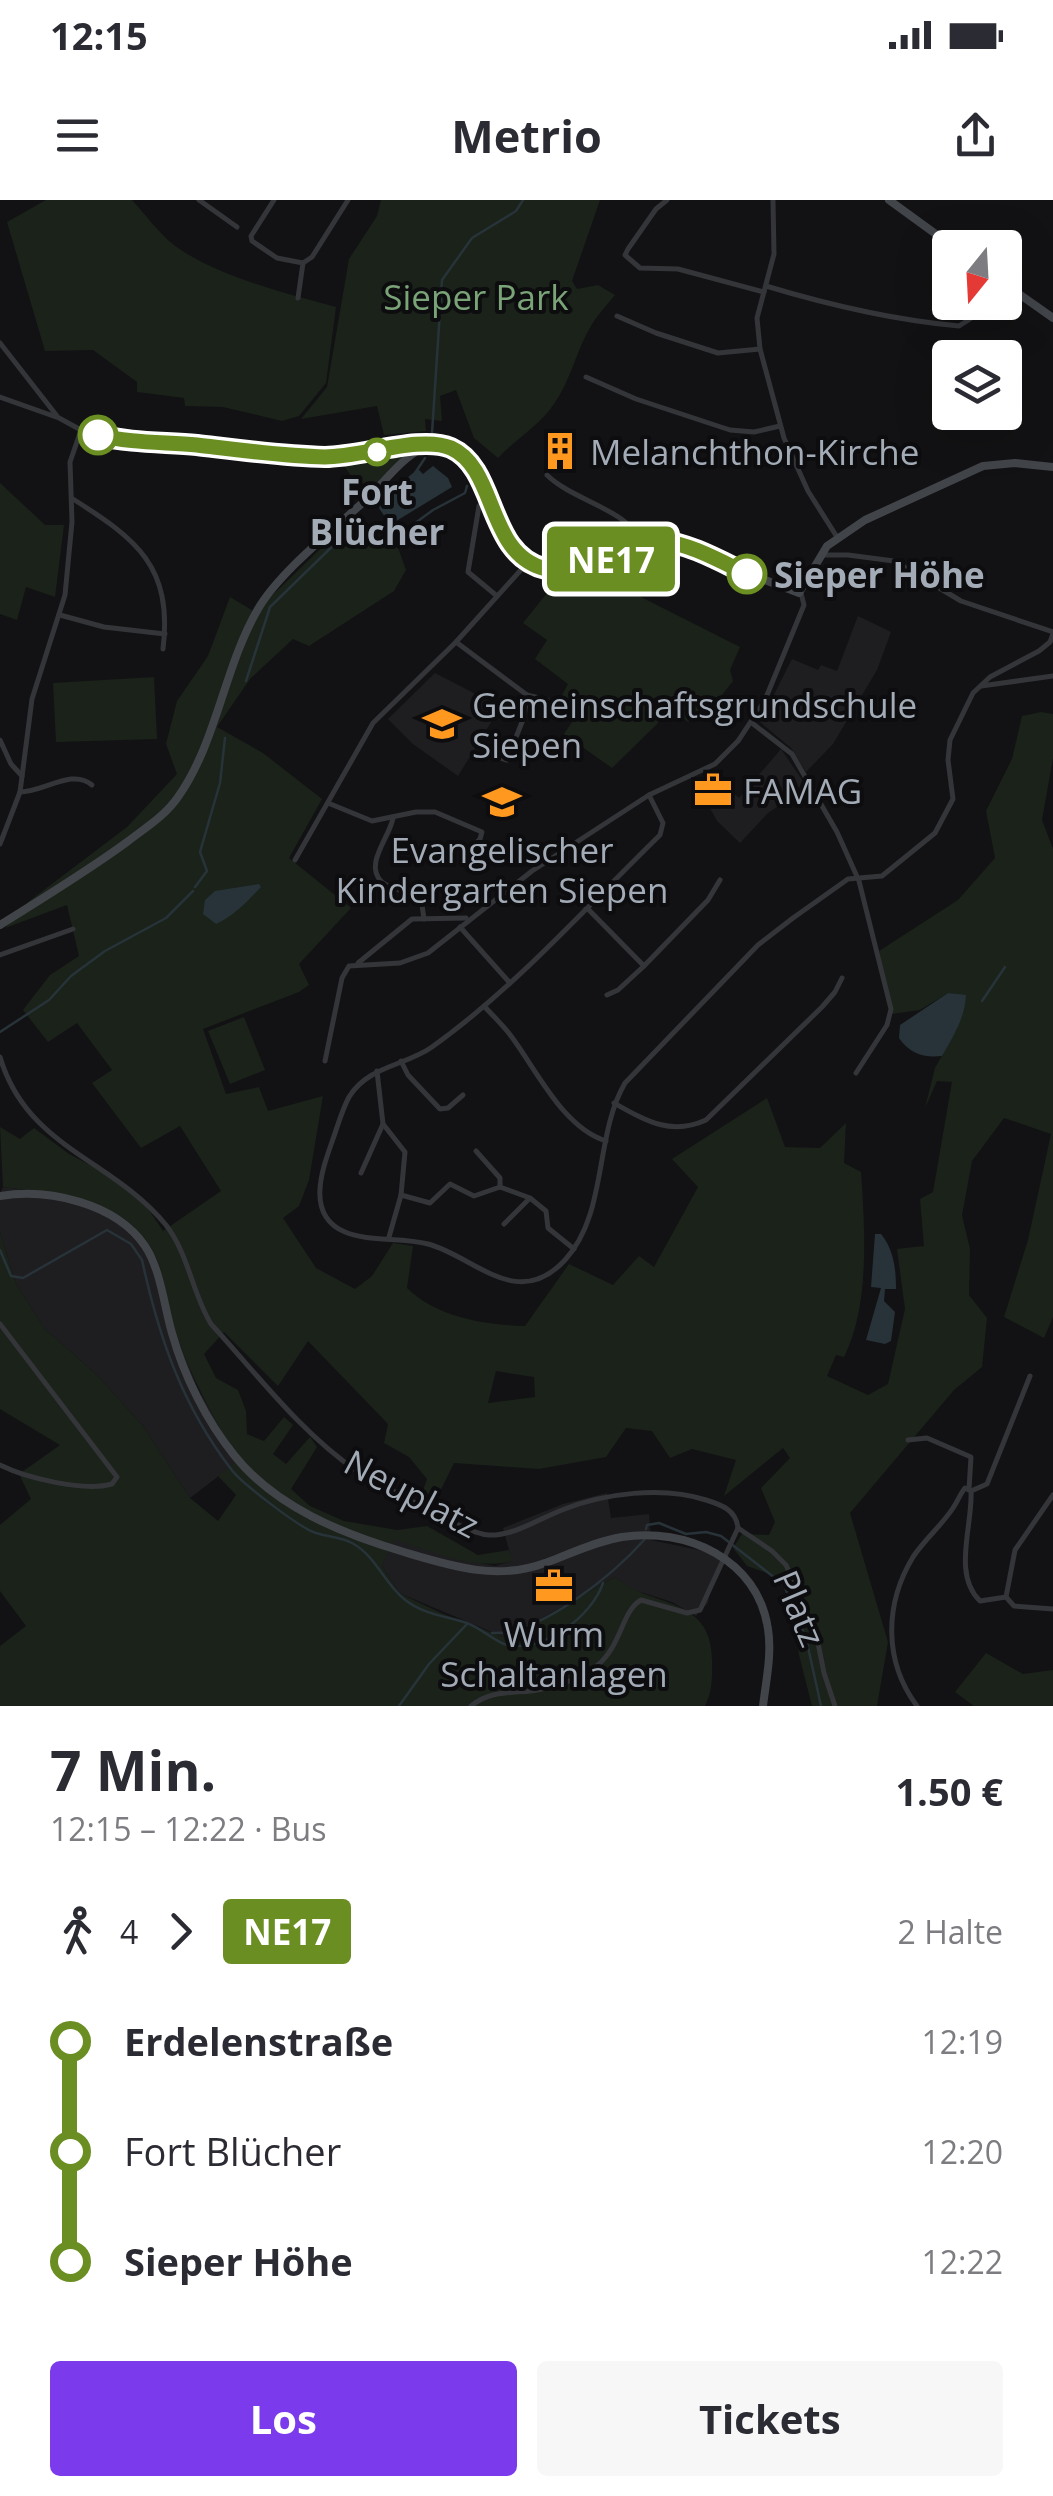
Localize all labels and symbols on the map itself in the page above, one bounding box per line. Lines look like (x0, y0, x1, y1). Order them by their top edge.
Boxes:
north arrow (932, 230, 1022, 320)
park label: Sieper Park (383, 273, 569, 320)
unlabelled marker (79, 416, 117, 454)
place label: Melanchthon-Kirche (590, 428, 919, 475)
building icon: Melanchthon-Kirche (539, 430, 581, 472)
marker: Fort Blücher (364, 439, 390, 465)
place label: Fort Blücher (310, 468, 444, 555)
line badge: NE17 (541, 526, 681, 592)
place label: Sieper Höhe (774, 551, 985, 598)
marker: Sieper Höhe (728, 555, 766, 593)
place label: Gemeinschaftsgrundschule Siepen (472, 681, 917, 768)
school or university icon: Gemeinschaftsgrundschule Siepen (421, 703, 463, 745)
place label: FAMAG (743, 767, 862, 814)
office icon: FAMAG (692, 769, 734, 811)
school or university icon: Evangelischer Kindergarten Siepen (481, 781, 523, 823)
place label: Evangelischer Kindergarten Siepen (336, 826, 668, 913)
street label: Neuplatz (336, 1438, 488, 1548)
street label: Platz (763, 1563, 837, 1653)
office icon: Wurm Schaltanlagen (533, 1565, 575, 1607)
place label: Wurm Schaltanlagen (440, 1610, 668, 1697)

